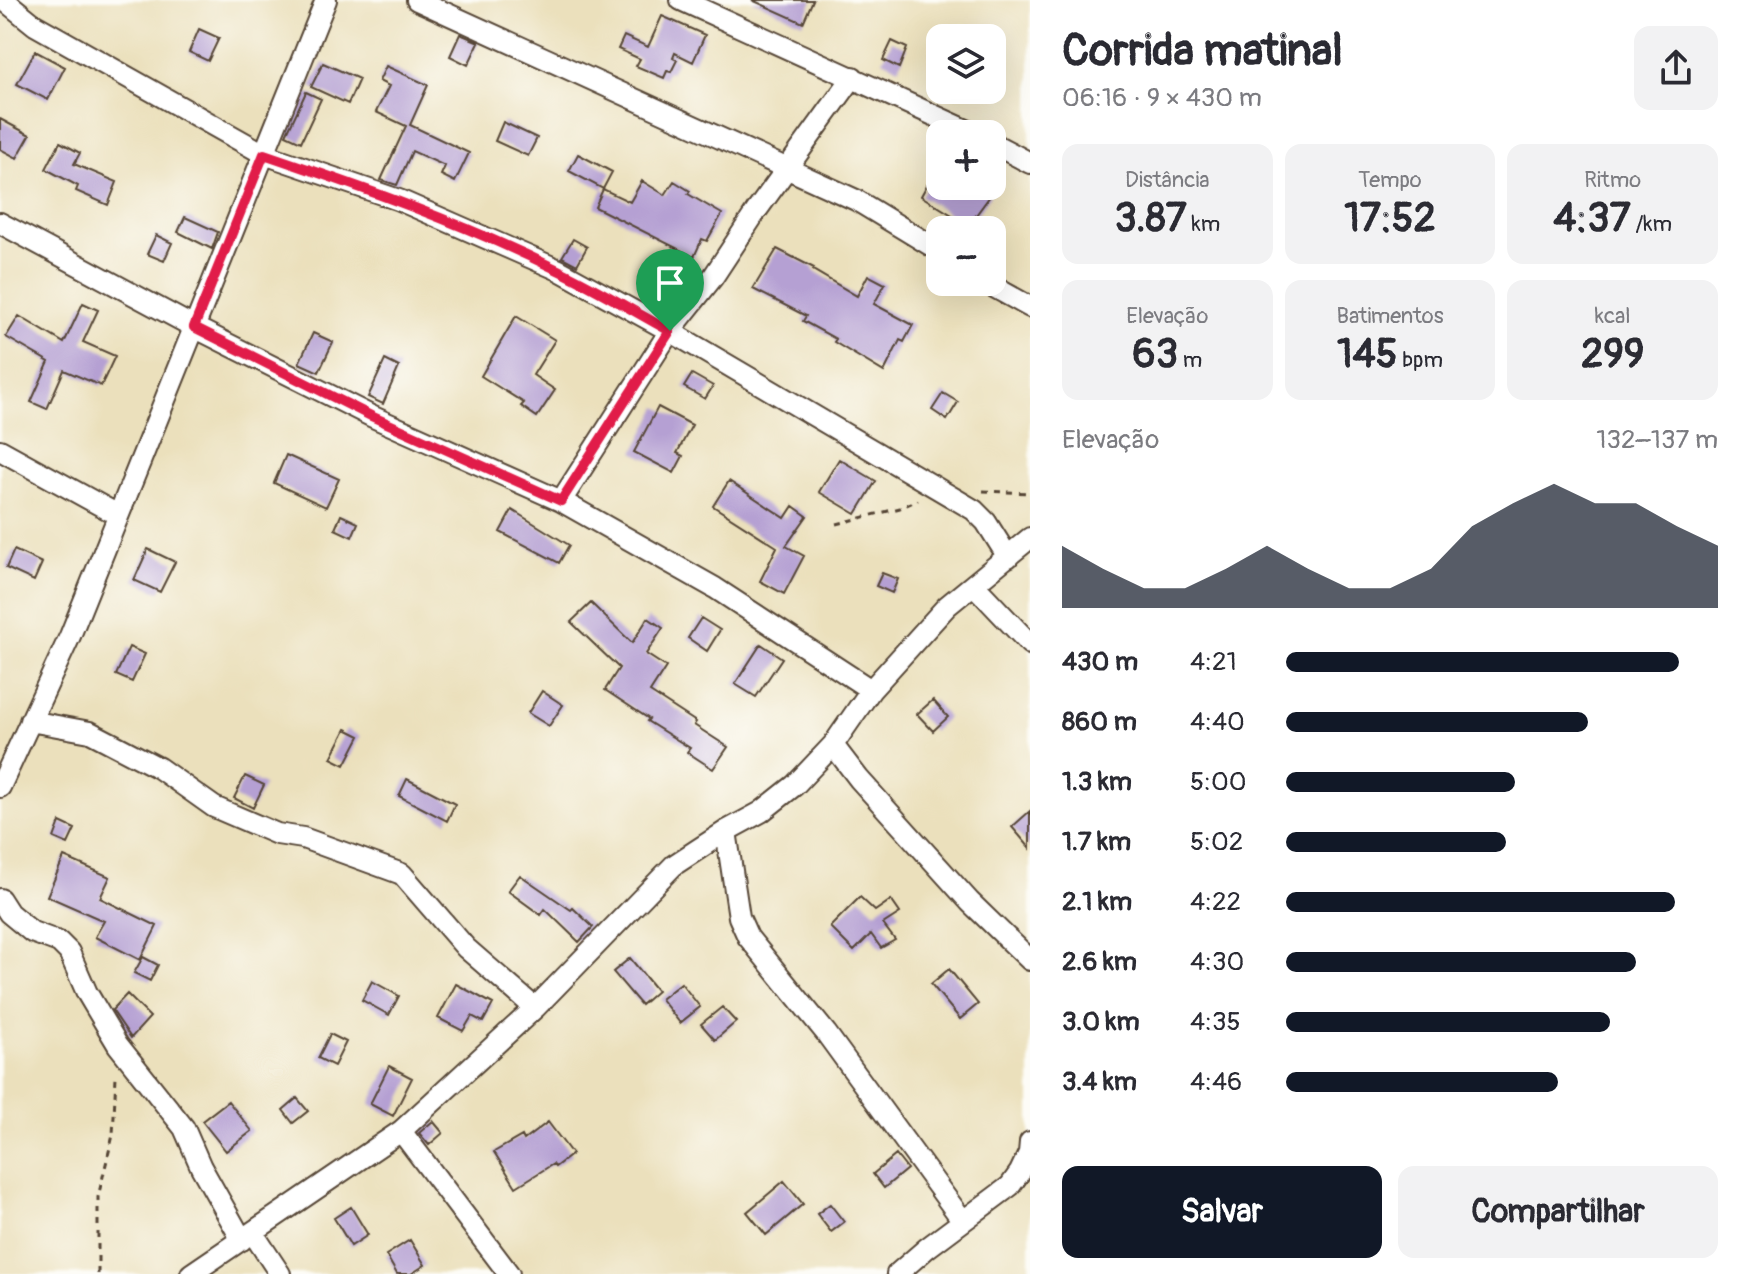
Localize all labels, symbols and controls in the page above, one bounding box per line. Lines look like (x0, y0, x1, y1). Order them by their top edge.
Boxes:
map controls (926, 24, 1006, 296)
button: layers (926, 24, 1006, 104)
text: Corrida matinal (1062, 24, 1343, 79)
button: share (1634, 26, 1718, 110)
text: 06:16 · 9 × 430 m (1062, 82, 1262, 114)
button: + (926, 120, 1006, 200)
text: Distância (1125, 166, 1210, 194)
text: Tempo (1358, 166, 1422, 194)
text: Ritmo (1584, 166, 1641, 194)
text: 3.87 (1114, 194, 1187, 243)
text: 17:52 (1344, 194, 1436, 243)
text: 4:37 (1553, 194, 1631, 243)
text: km (1187, 210, 1220, 238)
text: /km (1631, 210, 1672, 238)
button: − (926, 216, 1006, 296)
pin (636, 249, 704, 331)
icon: arrive (648, 261, 692, 305)
text: Elevação (1126, 302, 1208, 330)
text: Batimentos (1337, 302, 1443, 330)
text: kcal (1595, 302, 1631, 330)
text: 63 (1132, 330, 1178, 379)
text: 145 (1337, 330, 1398, 379)
text: 299 (1581, 330, 1644, 379)
text: m (1178, 346, 1202, 374)
text: bpm (1398, 346, 1443, 374)
text: Elevação (1062, 424, 1159, 456)
text: 132–137 m (1596, 424, 1718, 456)
text: 430 m (1062, 646, 1138, 678)
text: 4:21 (1190, 646, 1237, 678)
text: 860 m (1062, 706, 1137, 738)
text: 4:40 (1190, 706, 1245, 738)
text: 1.3 km (1062, 766, 1132, 798)
text: 5:00 (1190, 766, 1247, 798)
text: 1.7 km (1062, 826, 1131, 858)
text: 5:02 (1190, 826, 1243, 858)
text: 2.1 km (1062, 886, 1132, 918)
text: 4:22 (1190, 886, 1241, 918)
text: 2.6 km (1062, 946, 1137, 978)
text: 4:30 (1190, 946, 1244, 978)
text: 3.0 km (1062, 1006, 1140, 1038)
text: 4:35 (1190, 1006, 1241, 1038)
text: 3.4 km (1062, 1066, 1137, 1098)
text: 4:46 (1190, 1066, 1242, 1098)
button: Salvar (1062, 1166, 1382, 1258)
button: Compartilhar (1398, 1166, 1718, 1258)

